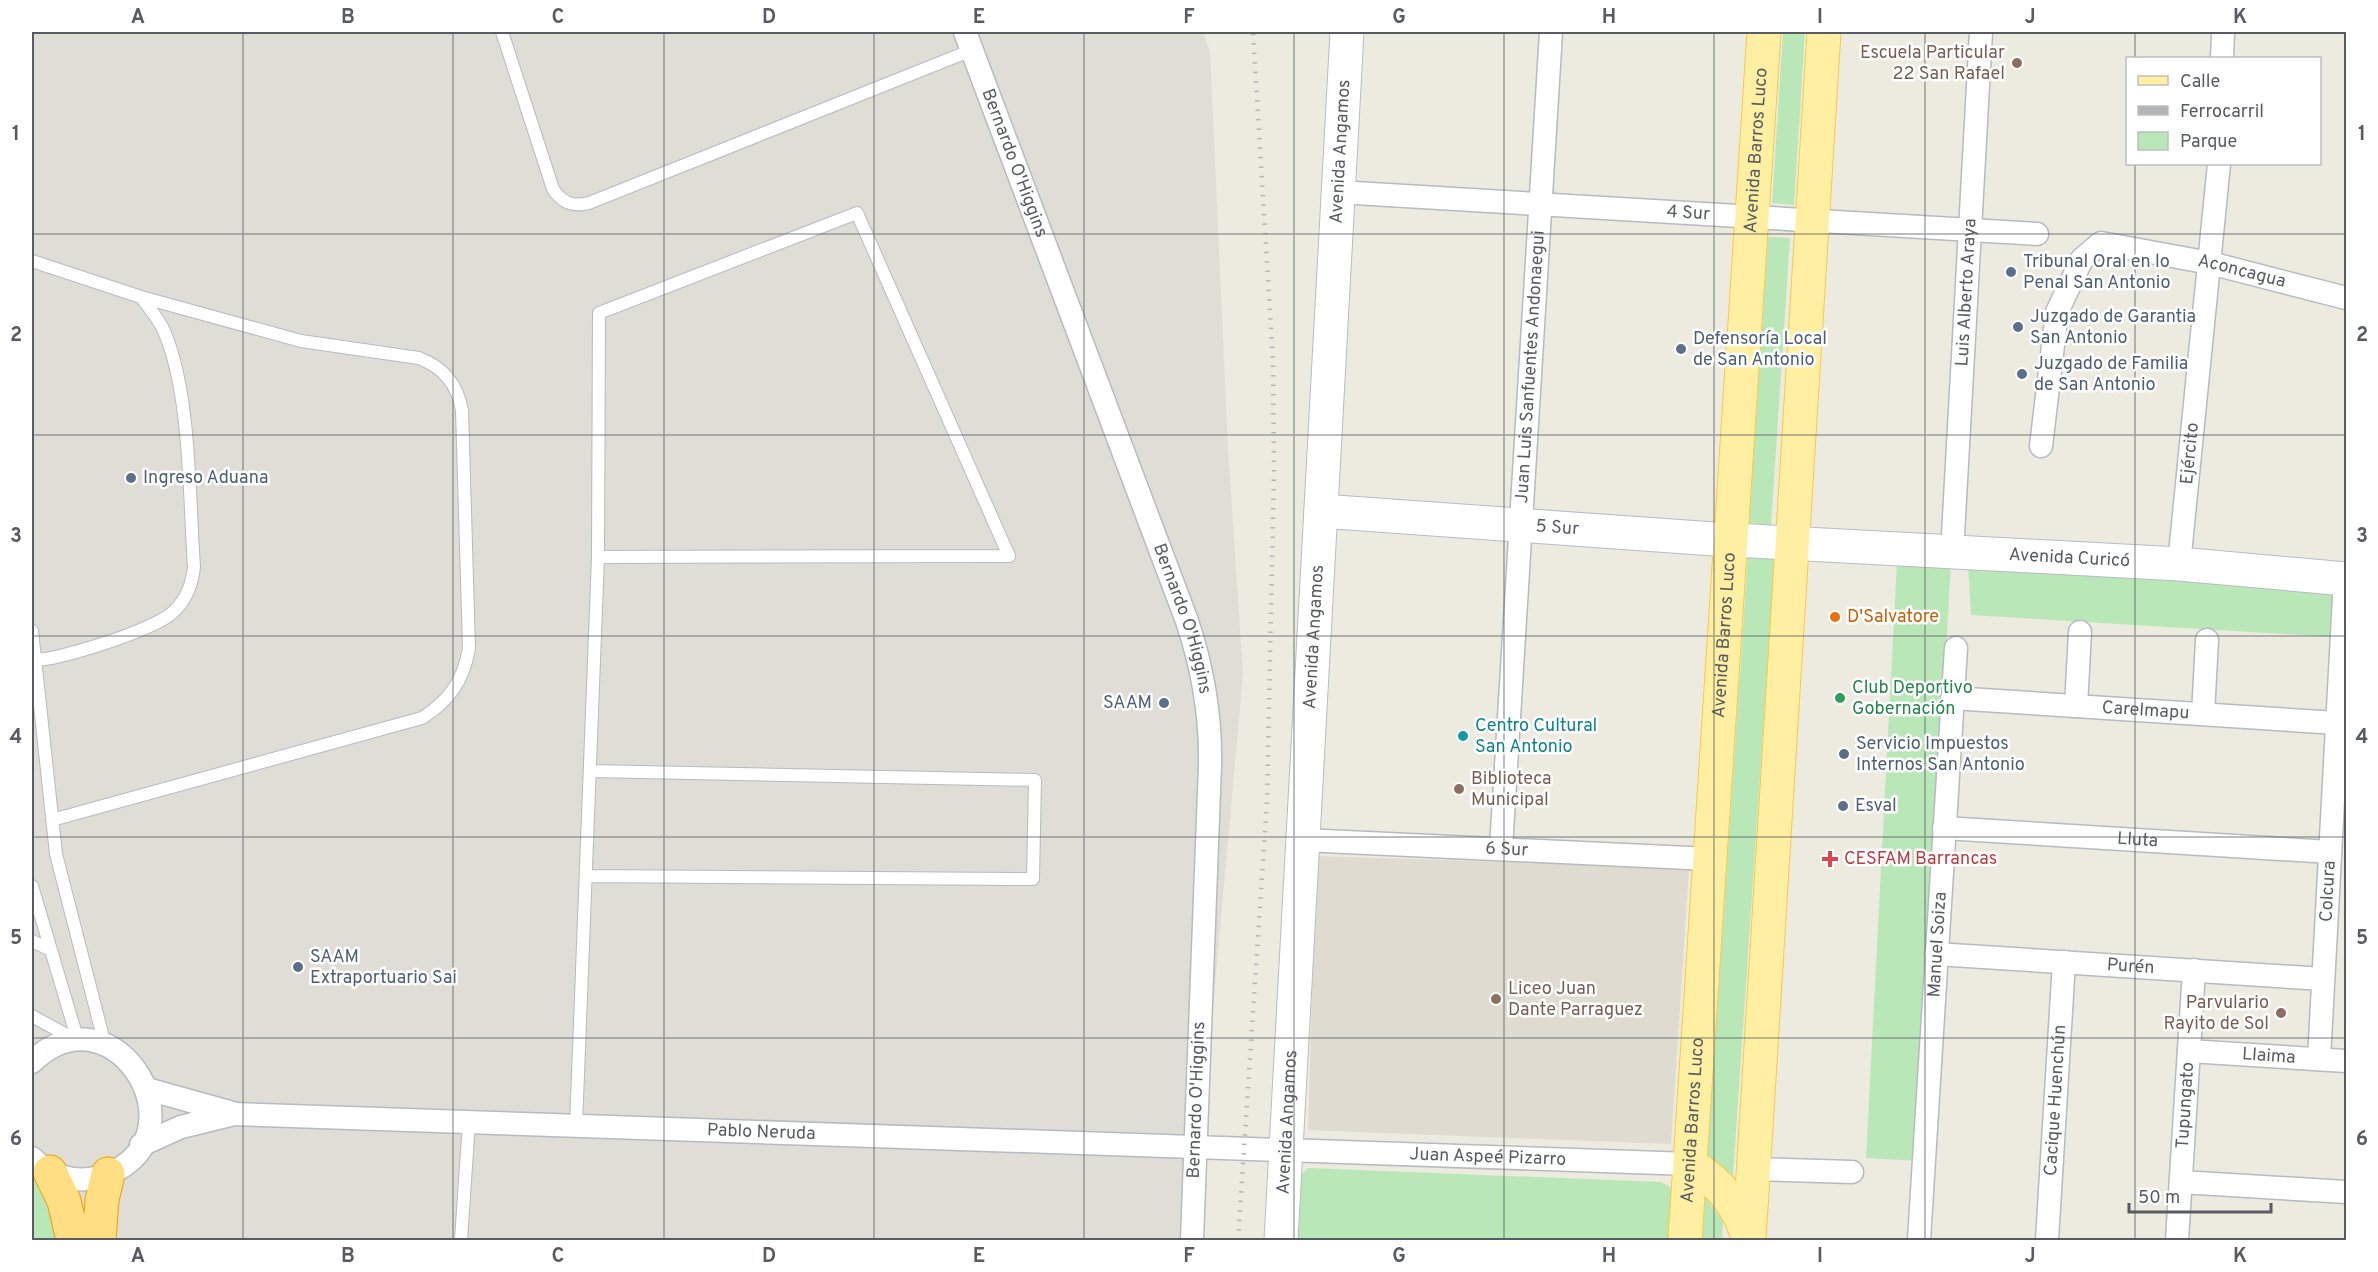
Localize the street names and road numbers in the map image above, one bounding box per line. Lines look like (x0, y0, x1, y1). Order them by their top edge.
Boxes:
street label: Avenida Barros Luco (1739, 67, 1773, 234)
street label: Avenida Angamos (1325, 79, 1356, 224)
street label: Bernardo O'Higgins (976, 85, 1053, 241)
street label: 4 Sur (1666, 200, 1711, 226)
street label: Luis Alberto Araya (1951, 218, 1982, 367)
street label: Juan Luis Sanfuentes Andonaegui (1511, 230, 1550, 504)
street label: Aconcagua (2196, 249, 2288, 294)
street label: Ejército (2176, 421, 2205, 486)
street label: 5 Sur (1535, 515, 1580, 541)
street label: Bernardo O'Higgins (1147, 540, 1216, 696)
street label: Avenida Curicó (2008, 543, 2131, 573)
street label: Avenida Barros Luco (1708, 552, 1741, 719)
street label: Avenida Angamos (1299, 564, 1329, 710)
street label: Carelmapu (2101, 696, 2190, 725)
street label: Lluta (2116, 827, 2159, 853)
street label: 6 Sur (1485, 837, 1529, 862)
street label: Colcura (2315, 860, 2341, 923)
street label: Manuel Soiza (1923, 891, 1952, 998)
street label: Purén (2106, 954, 2155, 980)
street label: Bernardo O'Higgins (1183, 1021, 1211, 1179)
street label: Cacique Huenchún (2039, 1024, 2072, 1177)
street label: Avenida Barros Luco (1676, 1037, 1710, 1204)
street label: Llaima (2241, 1043, 2296, 1069)
street label: Avenida Angamos (1272, 1049, 1303, 1195)
street label: Tupungato (2171, 1061, 2200, 1149)
street label: Pablo Neruda (707, 1119, 816, 1145)
street label: Juan Aspeé Pizarro (1409, 1143, 1567, 1171)

